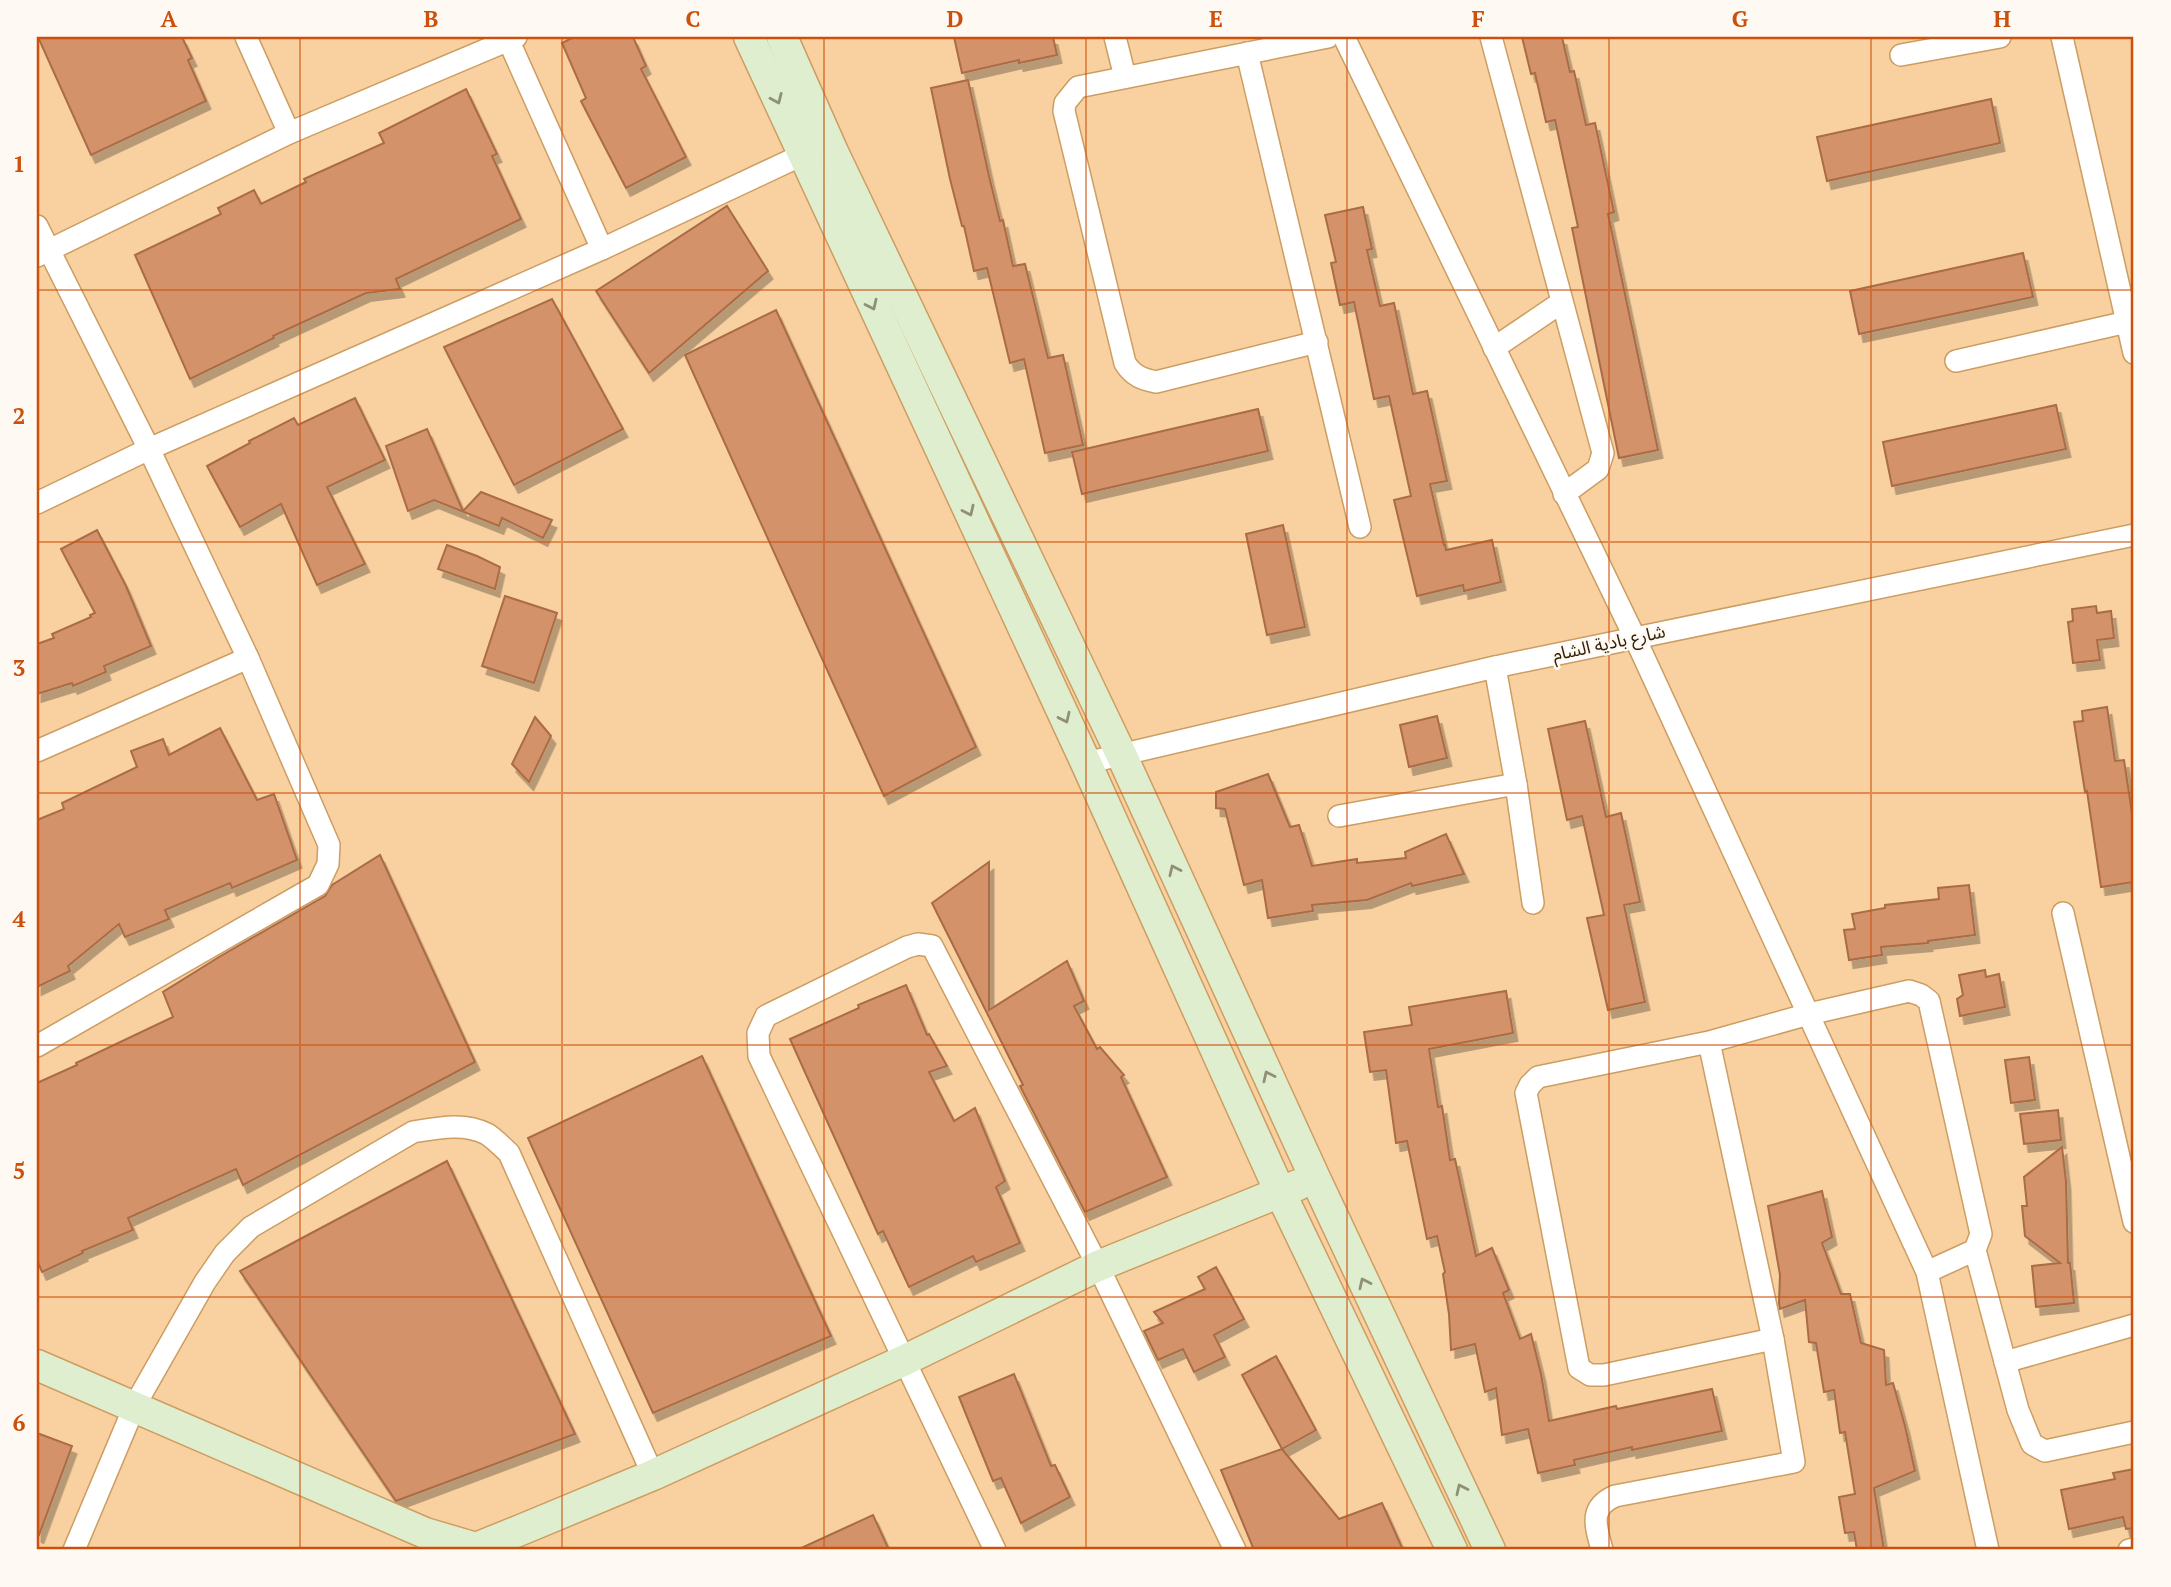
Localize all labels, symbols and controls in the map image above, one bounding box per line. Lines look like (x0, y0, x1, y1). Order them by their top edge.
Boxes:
text: A (161, 3, 178, 34)
text: B (424, 3, 439, 34)
text: C (686, 3, 701, 34)
text: D (947, 3, 964, 34)
text: E (1209, 3, 1223, 34)
text: F (1471, 3, 1485, 34)
text: G (1732, 3, 1749, 34)
text: H (1993, 3, 2011, 34)
one-way arrow (769, 92, 783, 104)
text: 1 (13, 148, 26, 179)
one-way arrow (864, 298, 878, 310)
text: 2 (13, 400, 26, 431)
one-way arrow (961, 504, 975, 516)
street label: شارع بادية الشام (1550, 618, 1668, 669)
text: 3 (13, 652, 26, 683)
one-way arrow (1057, 710, 1071, 723)
one-way arrow (1168, 864, 1182, 877)
text: 4 (13, 903, 26, 934)
one-way arrow (1262, 1071, 1276, 1084)
text: 5 (13, 1155, 26, 1186)
one-way arrow (1358, 1278, 1372, 1290)
text: 6 (13, 1407, 26, 1438)
one-way arrow (1456, 1483, 1470, 1496)

